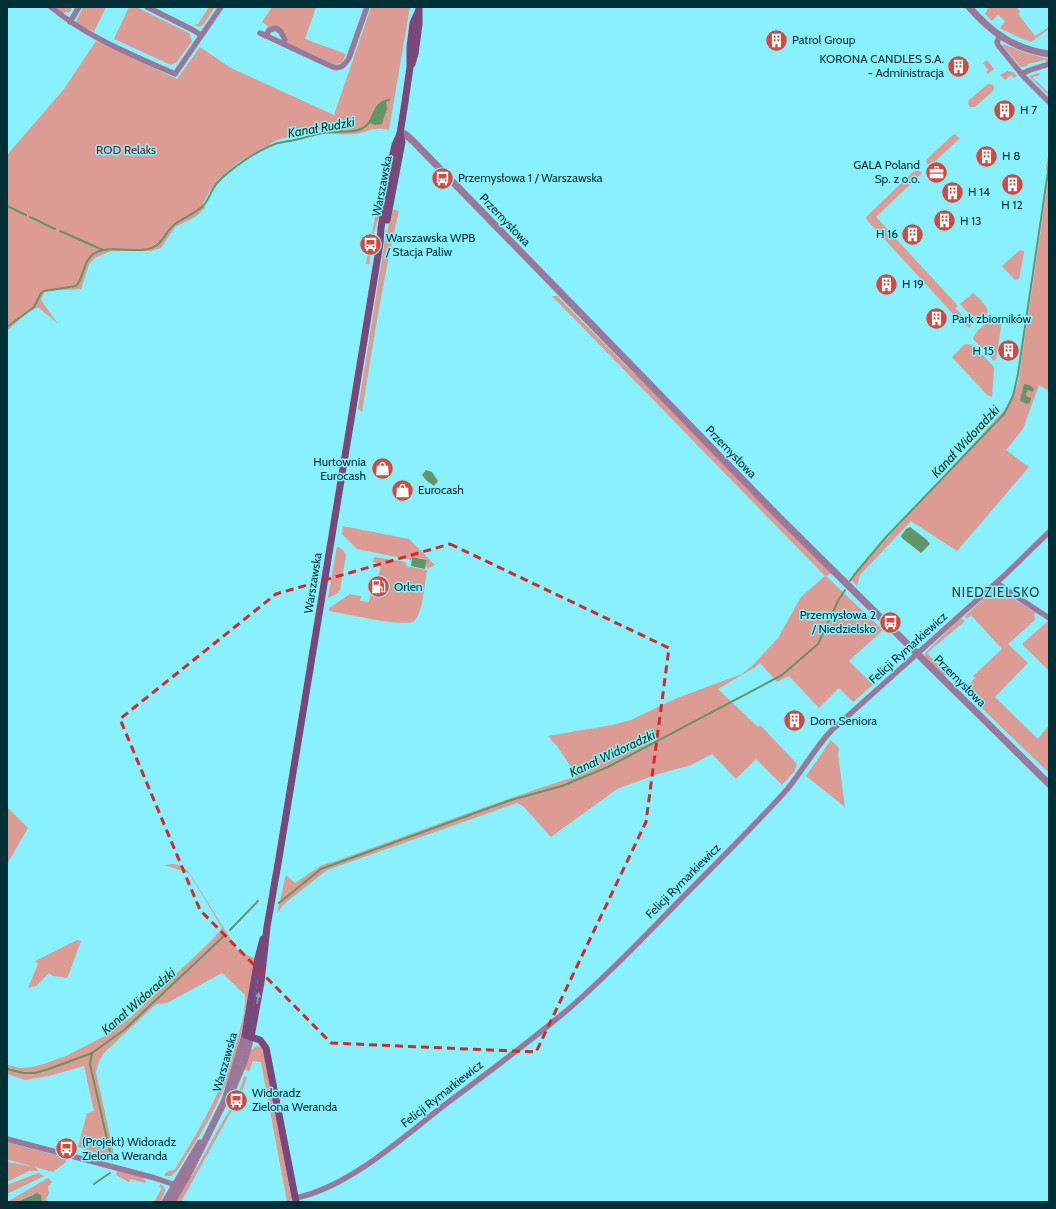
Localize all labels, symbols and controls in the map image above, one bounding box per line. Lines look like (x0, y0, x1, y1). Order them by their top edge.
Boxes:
building icon: Patrol Group (763, 27, 789, 53)
place label: Patrol Group (792, 32, 856, 47)
place label: KORONA CANDLES S.A. - Administracja (820, 51, 944, 80)
building icon: KORONA CANDLES S.A. - Administracja (946, 53, 972, 79)
building icon: H 7 (992, 97, 1018, 123)
place label: H 7 (1020, 102, 1037, 117)
water label: Kanał Rudzki (286, 113, 356, 141)
park label: ROD Relaks (96, 142, 156, 157)
building icon: H 8 (973, 143, 999, 169)
place label: H 8 (1002, 148, 1020, 163)
street label: Warszawska (368, 154, 395, 217)
place label: GALA Poland Sp. z o.o. (853, 157, 920, 186)
office icon: GALA Poland Sp. z o.o. (923, 159, 949, 185)
bus stop icon: Przemysłowa 1 / Warszawska (430, 165, 456, 191)
place label: Przemysłowa 1 / Warszawska (458, 170, 603, 185)
building icon: H 12 (999, 171, 1025, 197)
building icon: H 14 (940, 179, 966, 205)
place label: H 14 (968, 184, 990, 199)
street label: Przemysłowa (477, 190, 534, 249)
place label: H 12 (1001, 197, 1023, 212)
building icon: H 13 (931, 208, 957, 234)
place label: H 13 (960, 213, 982, 228)
building icon: H 16 (900, 221, 926, 247)
place label: H 16 (876, 226, 898, 241)
place label: Warszawska WPB / Stacja Paliw (385, 230, 475, 259)
bus stop icon: Warszawska WPB / Stacja Paliw (357, 232, 383, 258)
building icon: H 19 (874, 271, 900, 297)
place label: H 19 (902, 276, 924, 291)
building icon: Park zbiorników (924, 306, 950, 332)
place label: Park zbiorników (952, 311, 1031, 326)
building icon: H 15 (996, 338, 1022, 364)
place label: H 15 (972, 343, 994, 358)
water label: Kanał Widoradzki (927, 401, 1003, 481)
street label: Przemysłowa (703, 422, 760, 481)
place label: Hurtownia Eurocash (313, 454, 366, 483)
shop icon: Hurtownia Eurocash (369, 456, 395, 482)
shop icon: Eurocash (389, 477, 415, 503)
place label: Eurocash (418, 482, 464, 497)
street label: Warszawska (300, 551, 325, 614)
fuel station icon: Orlen (365, 574, 391, 600)
place label: Orlen (394, 579, 423, 594)
district label: NIEDZIELSKO (952, 584, 1040, 600)
place label: Przemysłowa 2 / Niedzielsko (800, 607, 876, 636)
street label: Felicji Rymarkiewicz (865, 608, 950, 687)
bus stop icon: Przemysłowa 2 / Niedzielsko (878, 609, 904, 635)
street label: Przemysłowa (931, 652, 990, 710)
building icon: Dom Seniora (782, 708, 808, 734)
place label: Dom Seniora (810, 713, 877, 728)
water label: Kanał Widoradzki (566, 726, 658, 780)
street label: Felicji Rymarkiewicz (642, 840, 724, 921)
water label: Kanał Widoradzki (98, 964, 179, 1038)
one-way arrow (255, 992, 261, 1004)
street label: Warszawska (209, 1030, 240, 1093)
street label: Felicji Rymarkiewicz (398, 1057, 486, 1130)
place label: Widoradz Zielona Weranda (252, 1085, 338, 1114)
bus stop icon: Widoradz Zielona Weranda (223, 1087, 249, 1113)
place label: (Projekt) Widoradz Zielona Weranda (82, 1134, 176, 1163)
bus stop icon: (Projekt) Widoradz Zielona Weranda (54, 1136, 80, 1162)

